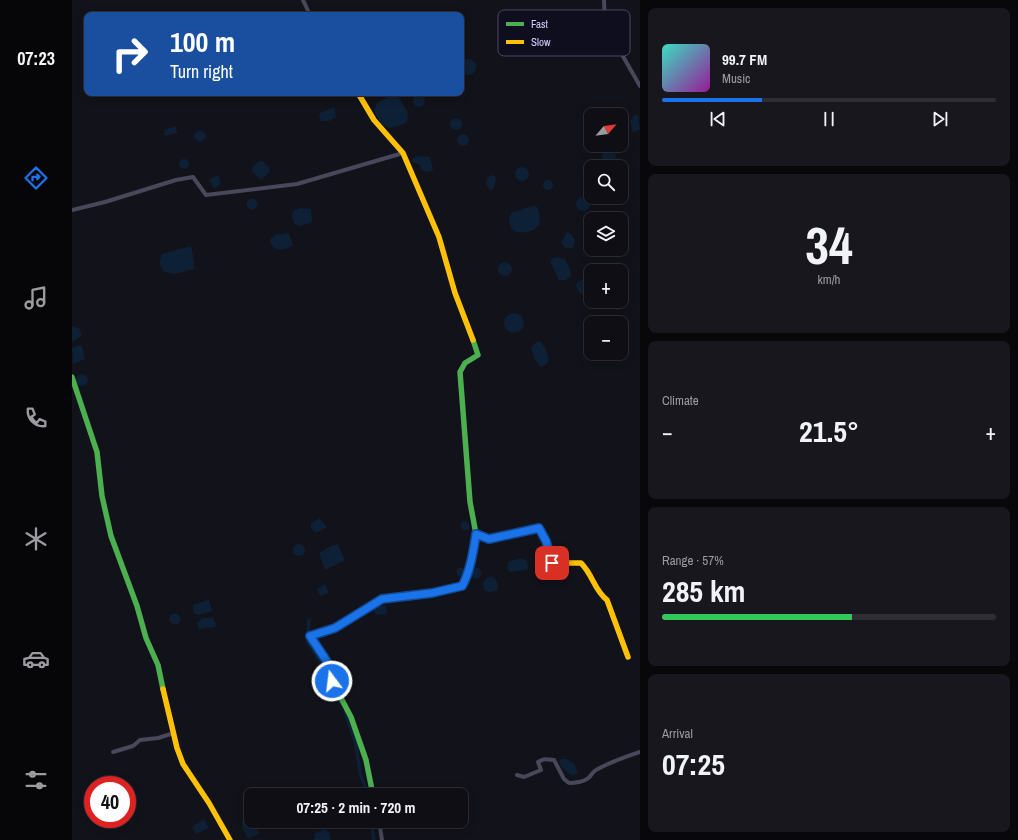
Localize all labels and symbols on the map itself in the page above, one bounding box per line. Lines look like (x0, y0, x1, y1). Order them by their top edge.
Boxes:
legend (498, 10, 630, 56)
text: Fast (531, 17, 549, 31)
text: Slow (531, 35, 551, 49)
north arrow (584, 108, 628, 152)
pin (535, 546, 569, 580)
position arrow (311, 660, 353, 702)
speed limit sign: 40 (84, 776, 136, 828)

